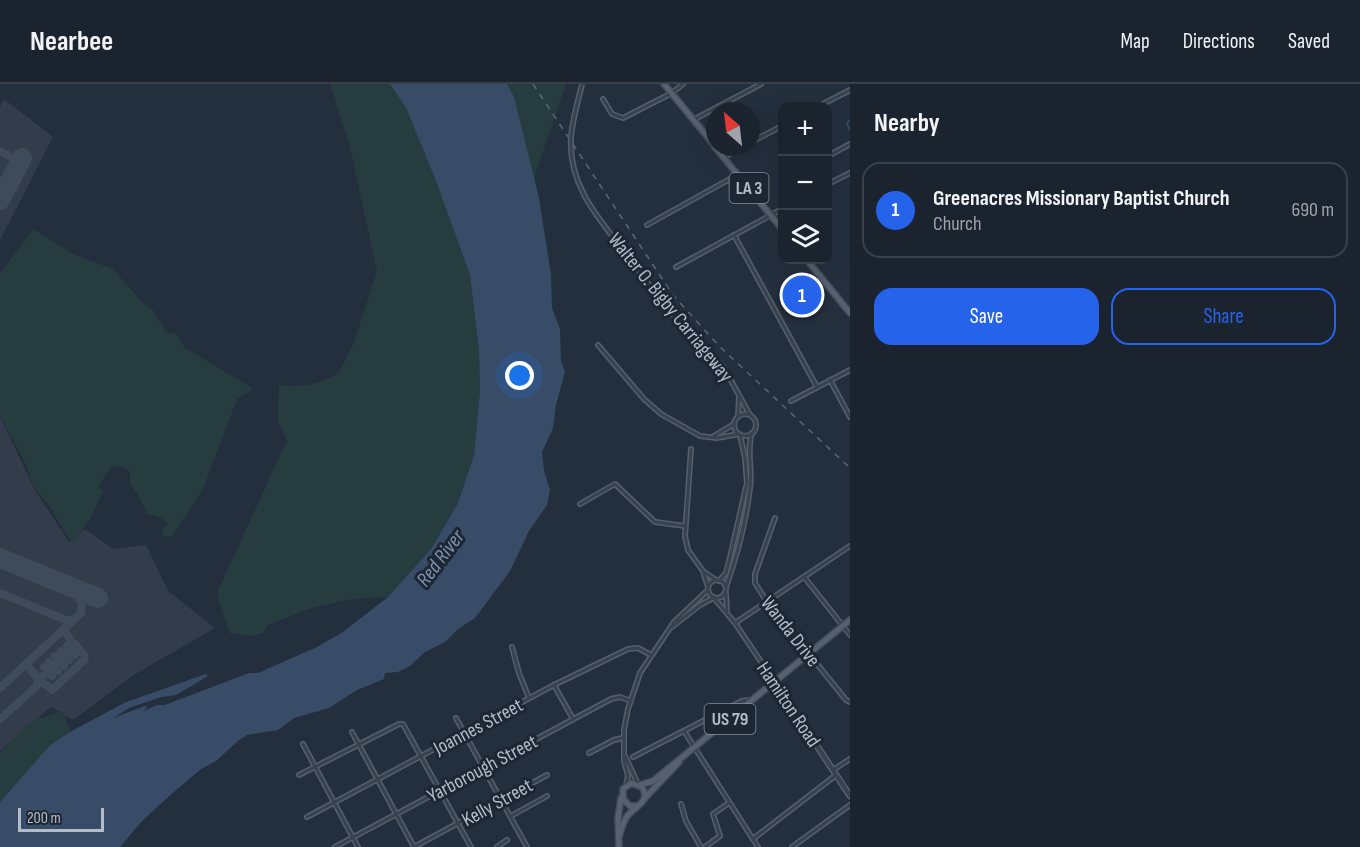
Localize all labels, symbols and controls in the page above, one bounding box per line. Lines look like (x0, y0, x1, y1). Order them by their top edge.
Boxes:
text: Nearbee (30, 25, 113, 58)
text: Map (1120, 29, 1150, 54)
text: Directions (1183, 29, 1255, 54)
text: Saved (1288, 29, 1330, 54)
north arrow (706, 102, 760, 156)
map controls (778, 102, 832, 264)
button: + (778, 102, 832, 156)
text: Nearby (874, 108, 940, 139)
button: − (778, 156, 832, 210)
road number: LA 3 (730, 173, 768, 203)
text: Greenacres Missionary Baptist Church (933, 185, 1230, 212)
text: 1 (892, 198, 899, 222)
text: 690 m (1292, 198, 1334, 222)
button: layers (778, 210, 832, 264)
text: Church (933, 212, 982, 236)
street label: Walter O. Bigby Carriageway (603, 228, 738, 387)
pin: 1 (782, 272, 822, 318)
button: Save (874, 288, 1099, 345)
button: Share (1111, 288, 1336, 345)
your location (505, 361, 534, 390)
water label: Red River (411, 524, 470, 592)
street label: Wanda Drive (755, 592, 825, 672)
street label: Hamilton Road (751, 657, 825, 752)
street label: Joannes Street (429, 693, 527, 761)
road number: US 79 (704, 704, 756, 734)
street label: Yarborough Street (423, 730, 542, 808)
street label: Kelly Street (458, 774, 537, 832)
scale bar (18, 805, 104, 832)
text: 200 m (27, 809, 61, 828)

